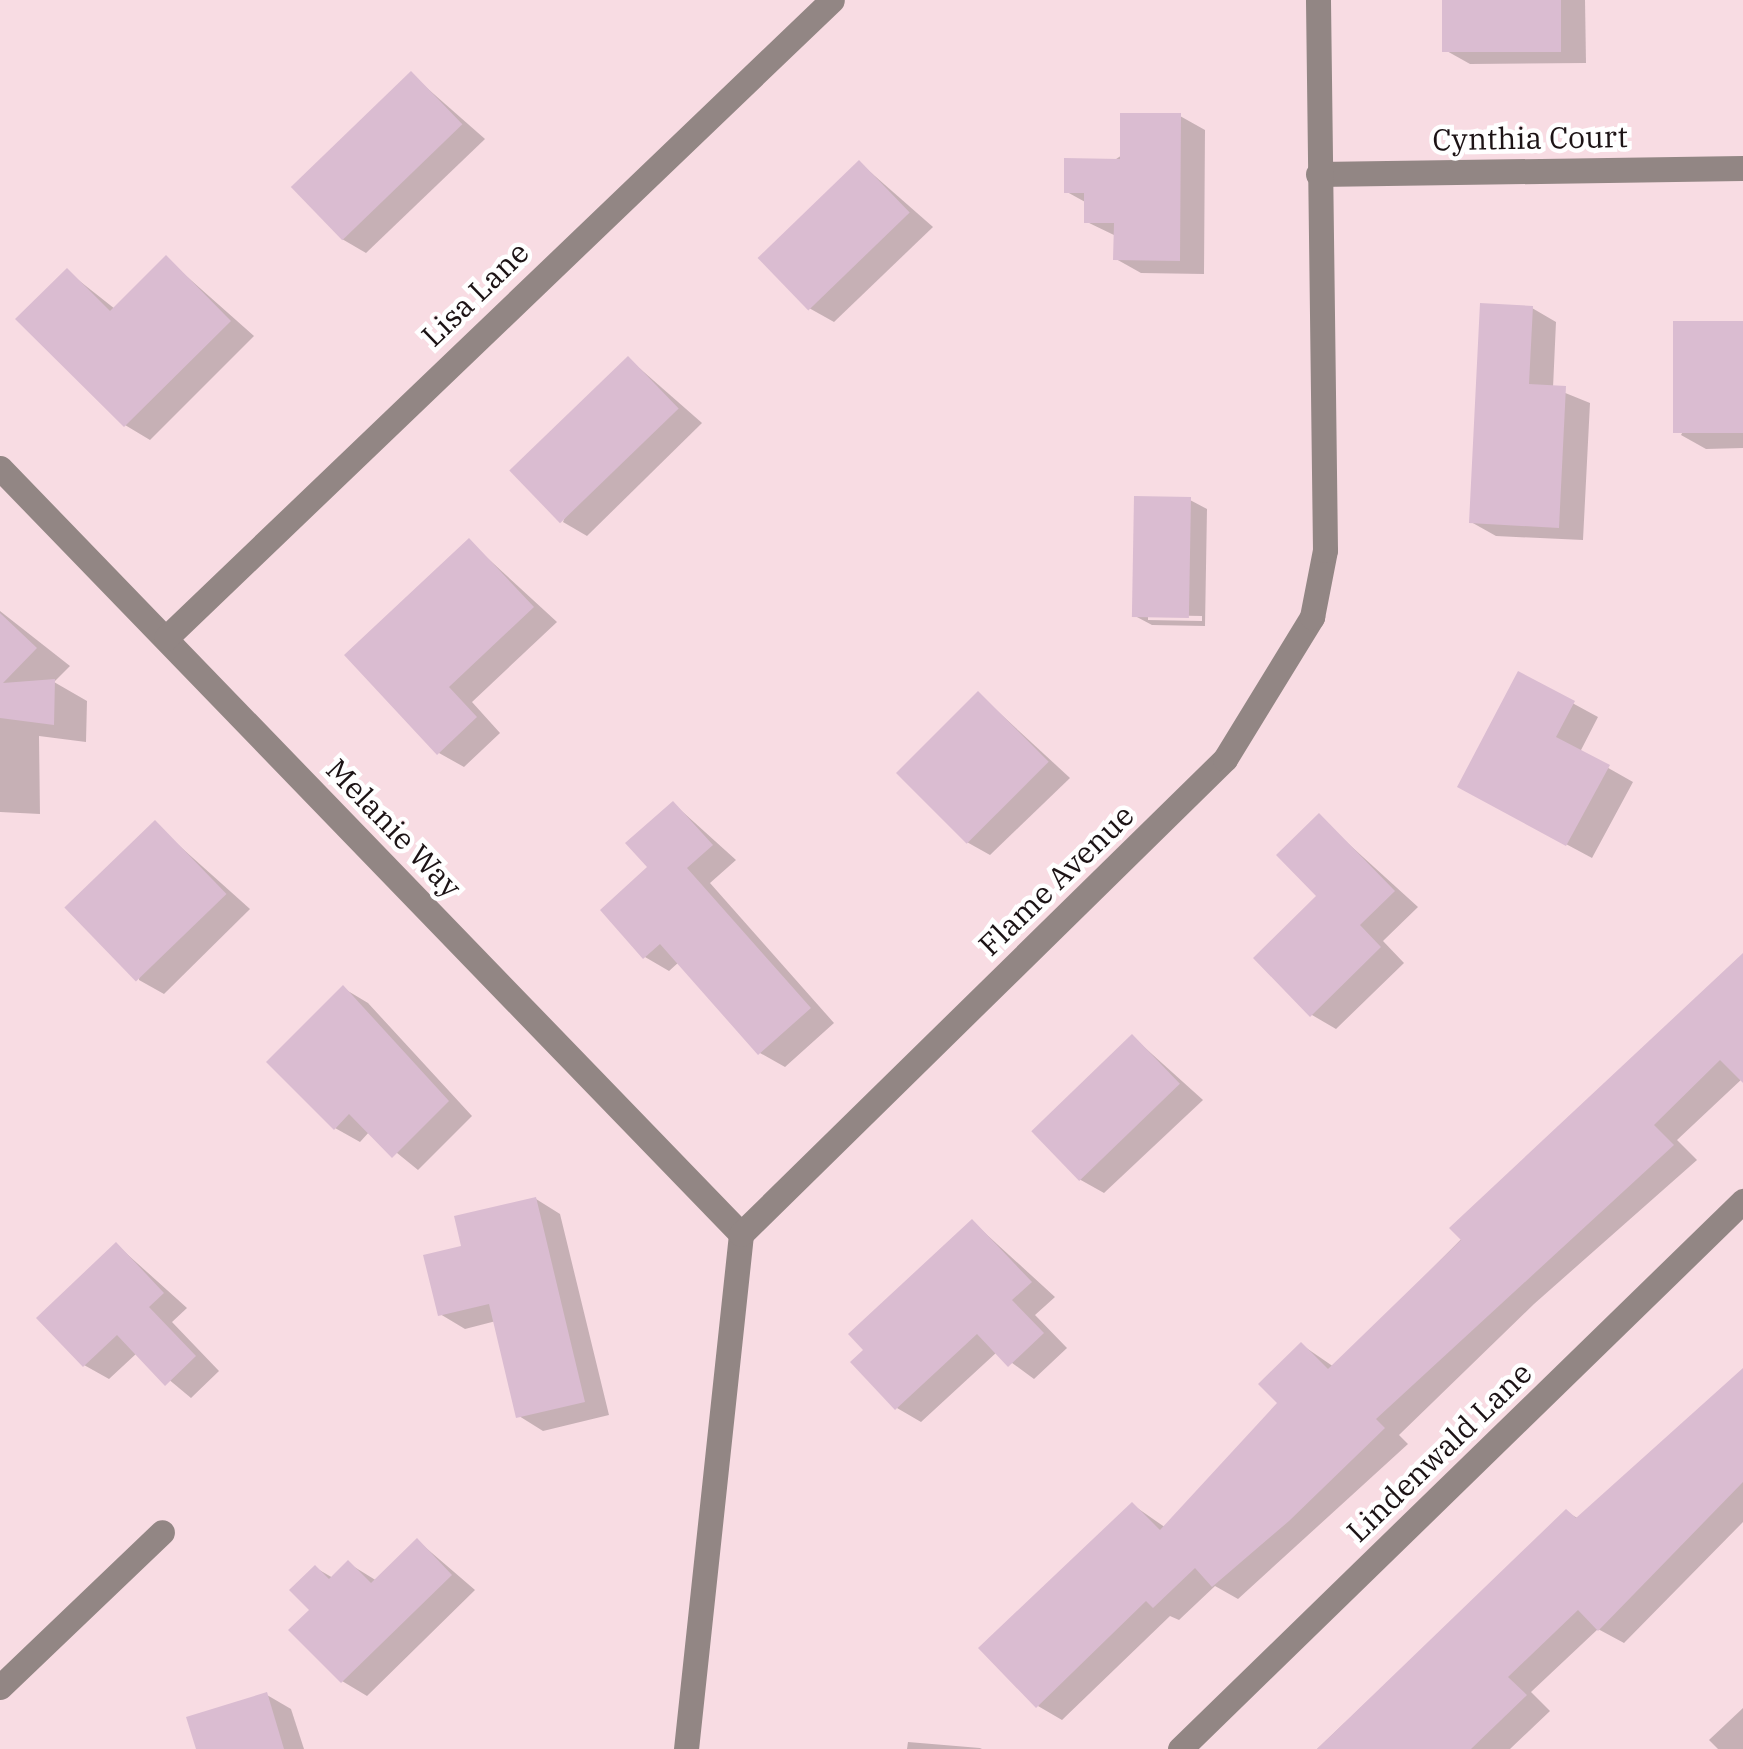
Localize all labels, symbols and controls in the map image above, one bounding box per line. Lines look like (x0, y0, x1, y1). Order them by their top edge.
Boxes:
street label: Cynthia Court (1432, 118, 1628, 158)
street label: Lisa Lane (414, 234, 536, 354)
street label: Melanie Way (319, 751, 469, 905)
street label: Flame Avenue (971, 797, 1141, 963)
street label: Lindenwald Lane (1339, 1355, 1539, 1549)

